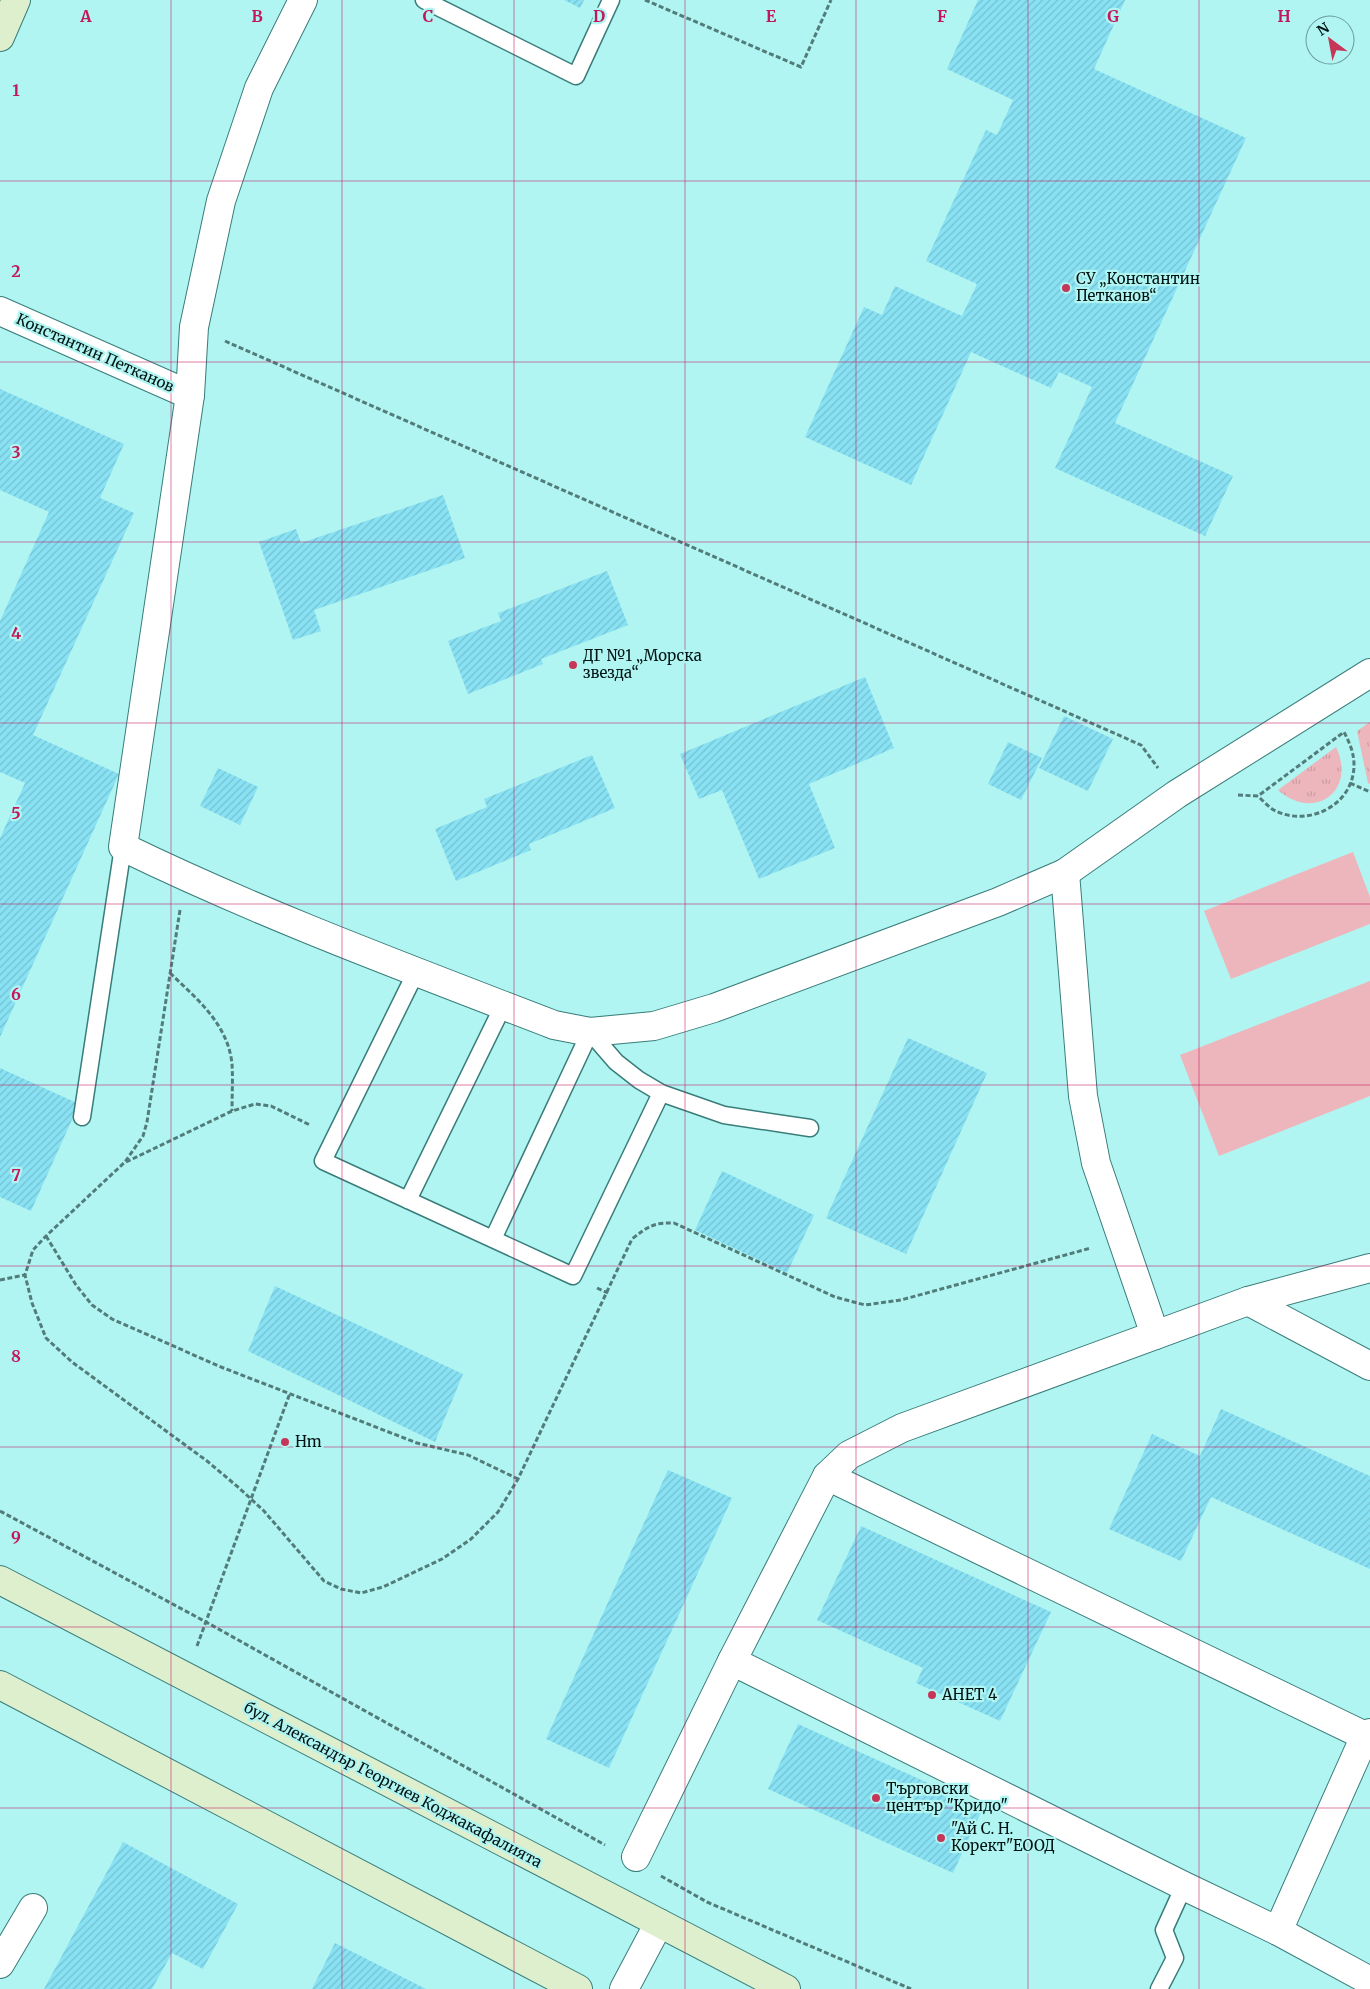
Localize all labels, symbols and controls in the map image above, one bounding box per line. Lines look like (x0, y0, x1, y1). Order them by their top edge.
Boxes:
text: A (79, 6, 92, 26)
text: B (251, 6, 263, 26)
text: C (423, 6, 433, 26)
text: D (593, 6, 605, 26)
text: E (766, 6, 777, 26)
text: F (937, 6, 947, 26)
text: G (1107, 6, 1119, 26)
text: H (1277, 6, 1291, 26)
north arrow (1305, 15, 1355, 65)
text: N (1314, 18, 1333, 40)
text: 1 (12, 80, 20, 100)
text: 2 (11, 261, 21, 281)
place label: СУ „Константин Петканов“ (1076, 269, 1200, 305)
marker: СУ „Константин Петканов“ (1060, 282, 1072, 294)
street label: Константин Петканов (13, 309, 177, 396)
text: 3 (11, 442, 21, 462)
text: 4 (11, 623, 21, 643)
place label: ДГ №1 „Морска звезда“ (583, 646, 702, 682)
marker: ДГ №1 „Морска звезда“ (567, 659, 579, 671)
text: 5 (11, 803, 21, 823)
text: 6 (11, 984, 21, 1004)
text: 7 (11, 1165, 21, 1185)
text: 8 (11, 1346, 21, 1366)
place label: Hm (295, 1432, 322, 1451)
marker: Hm (279, 1436, 291, 1448)
text: 9 (11, 1527, 21, 1547)
place label: АНЕТ 4 (941, 1685, 997, 1704)
marker: АНЕТ 4 (926, 1689, 938, 1701)
street label: бул. Александър Георгиев Коджакафалията (241, 1698, 545, 1872)
place label: Търговски център "Кридо" (886, 1779, 1008, 1815)
marker: Търговски център "Кридо" (870, 1792, 882, 1804)
place label: "Ай С. Н. Корект"ЕООД (951, 1819, 1055, 1855)
marker: "Ай С. Н. Корект"ЕООД (935, 1832, 947, 1844)

